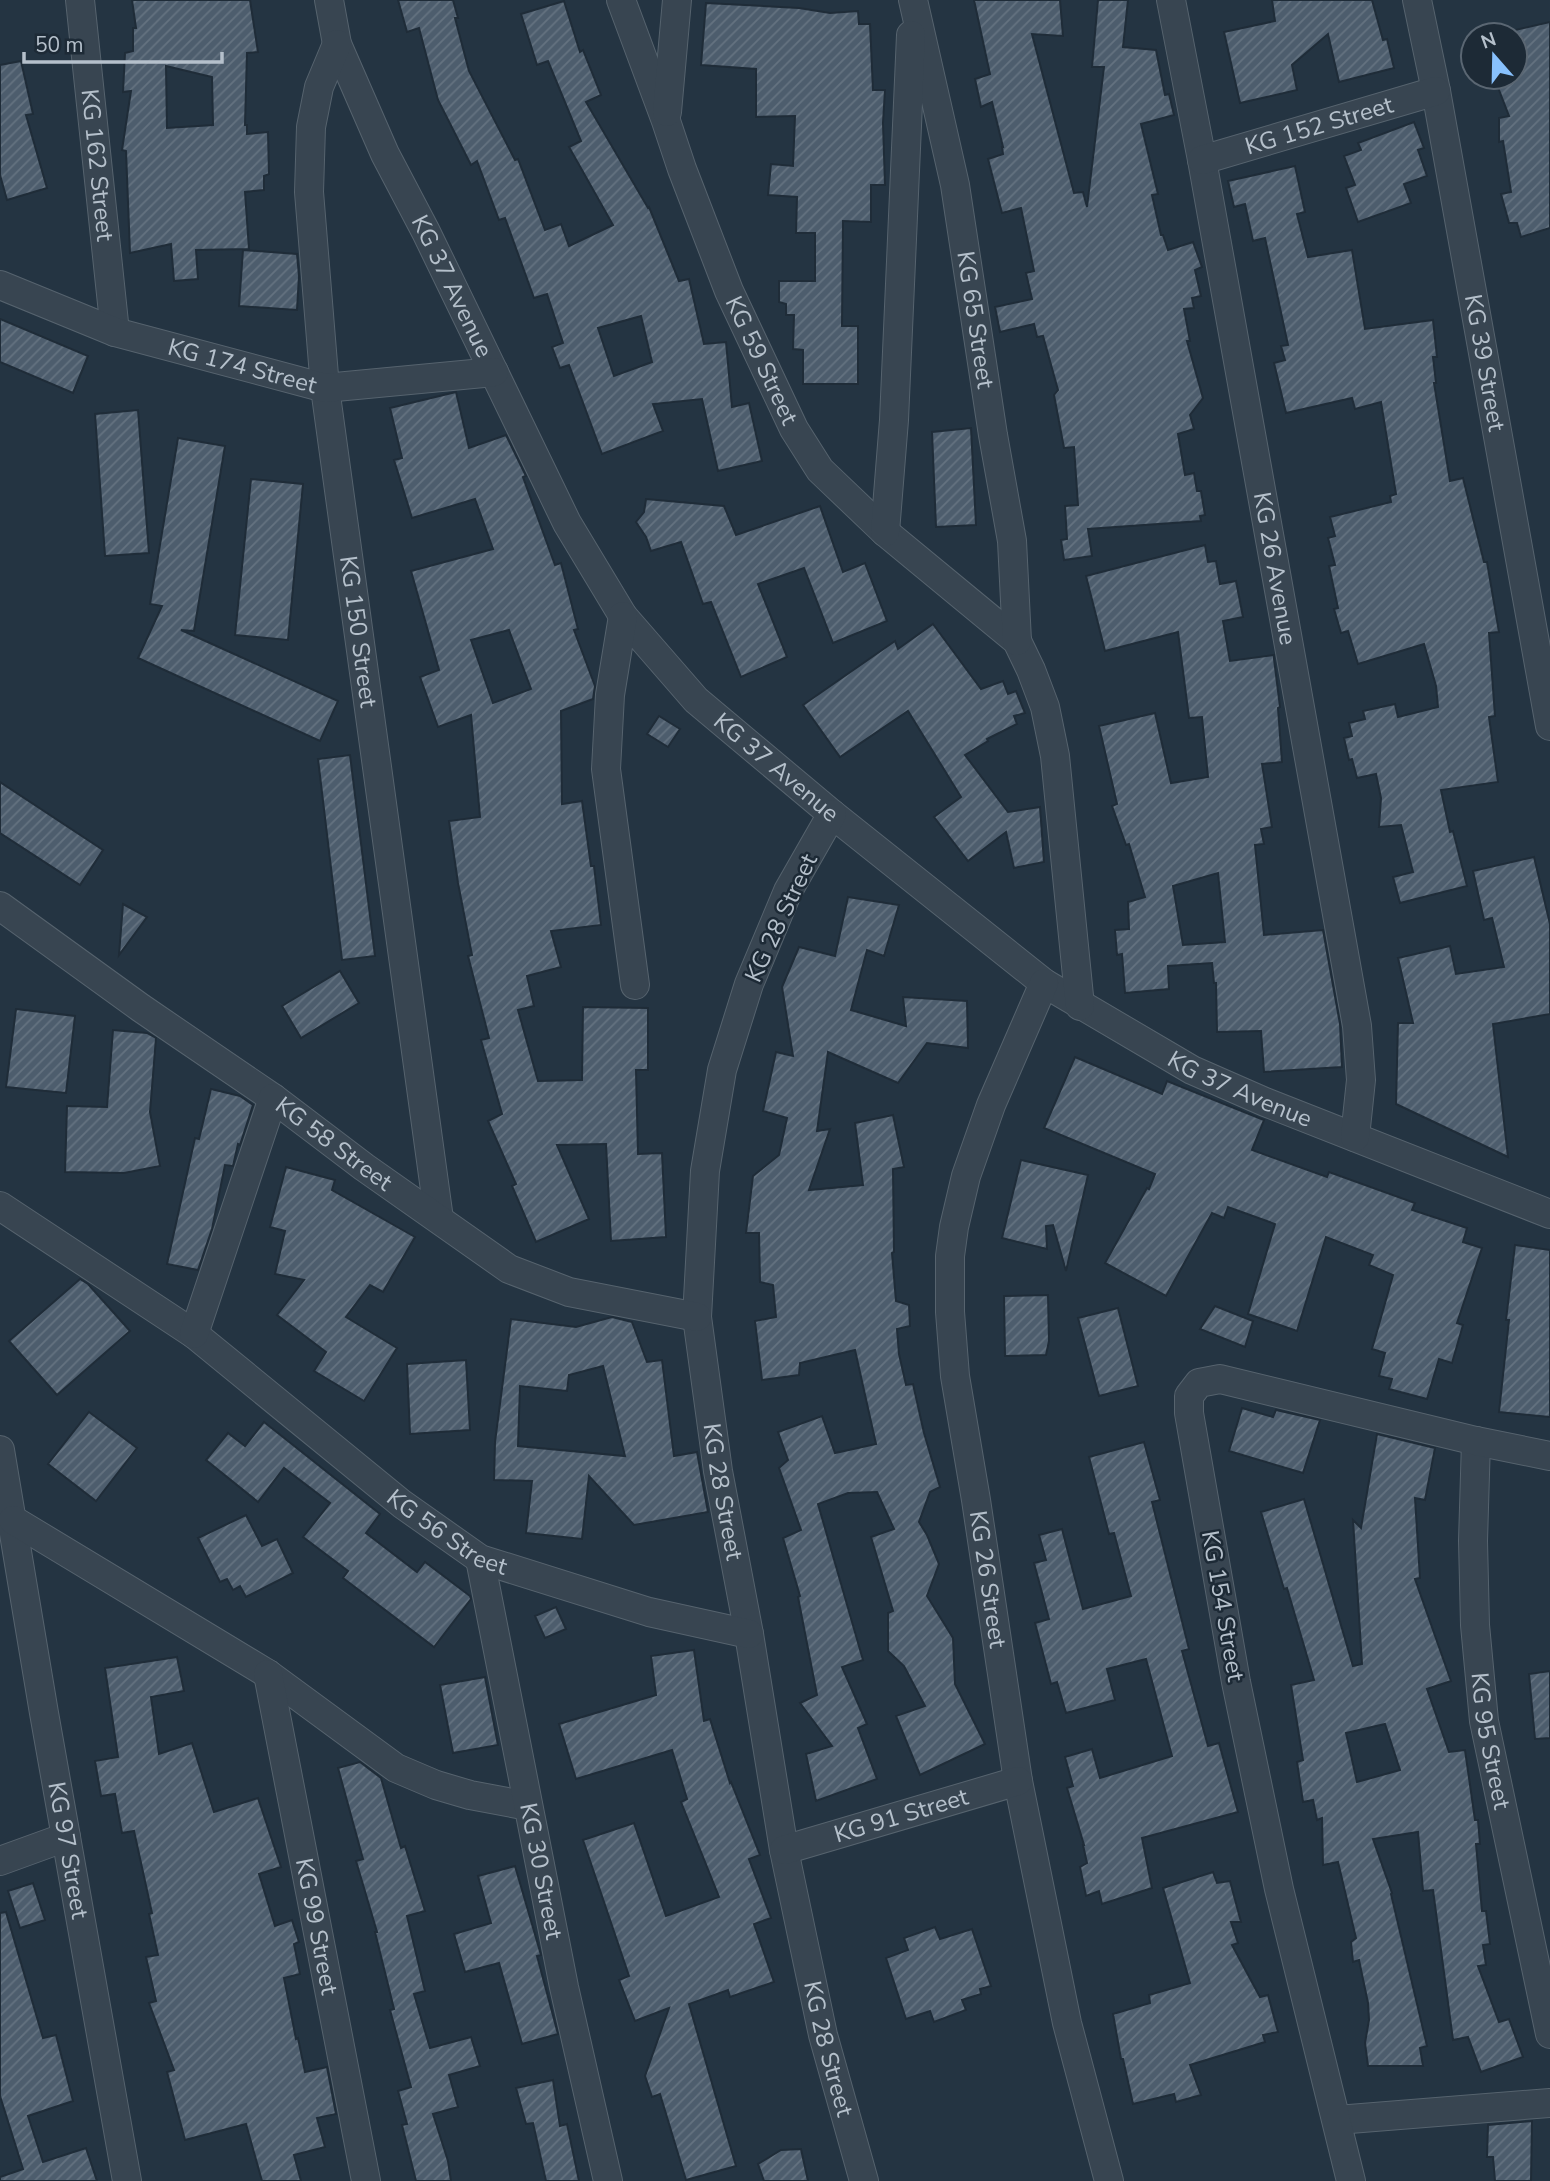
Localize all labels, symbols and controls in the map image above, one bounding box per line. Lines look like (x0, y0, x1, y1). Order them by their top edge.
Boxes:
scale bar (24, 21, 222, 65)
north arrow (1459, 21, 1529, 91)
text: N (1477, 26, 1500, 56)
text: 50 m (35, 31, 84, 59)
street label: KG 162 Street (73, 87, 121, 243)
street label: KG 152 Street (1241, 88, 1397, 162)
street label: KG 37 Avenue (404, 209, 500, 363)
street label: KG 65 Street (949, 249, 1002, 391)
street label: KG 59 Street (718, 291, 806, 430)
street label: KG 39 Street (1457, 292, 1513, 434)
street label: KG 174 Street (164, 331, 321, 401)
street label: KG 26 Avenue (1246, 490, 1304, 647)
street label: KG 150 Street (332, 554, 385, 710)
street label: KG 37 Avenue (707, 705, 846, 829)
street label: KG 28 Street (737, 848, 825, 987)
street label: KG 37 Avenue (1162, 1043, 1317, 1135)
street label: KG 58 Street (269, 1089, 399, 1198)
street label: KG 28 Street (696, 1421, 751, 1563)
street label: KG 56 Street (380, 1482, 512, 1583)
street label: KG 26 Street (962, 1508, 1014, 1651)
street label: KG 154 Street (1194, 1528, 1252, 1685)
street label: KG 95 Street (1464, 1671, 1518, 1813)
street label: KG 97 Street (40, 1779, 96, 1922)
street label: KG 91 Street (830, 1780, 973, 1850)
street label: KG 30 Street (512, 1800, 570, 1943)
street label: KG 99 Street (288, 1855, 346, 1998)
street label: KG 28 Street (796, 1978, 861, 2120)

